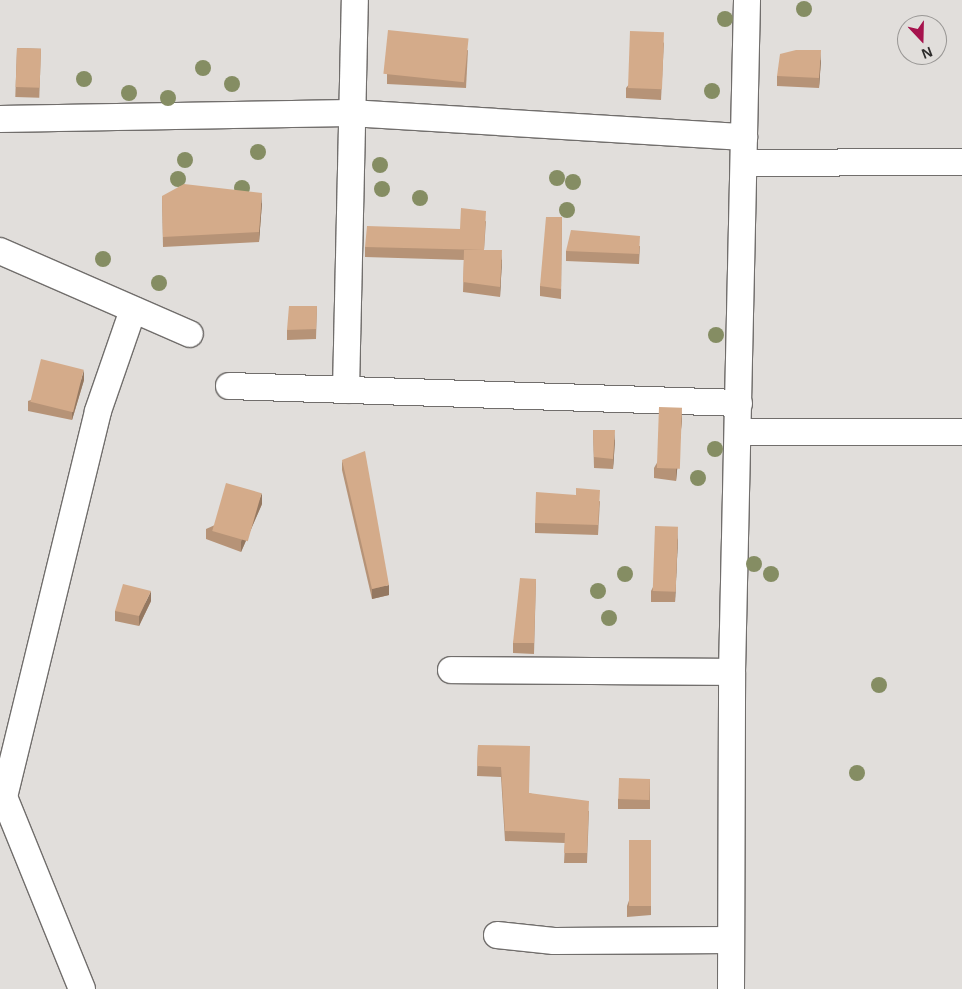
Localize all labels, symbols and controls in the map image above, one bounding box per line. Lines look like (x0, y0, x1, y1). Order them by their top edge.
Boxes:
north arrow (897, 15, 947, 65)
text: N (919, 44, 935, 62)

